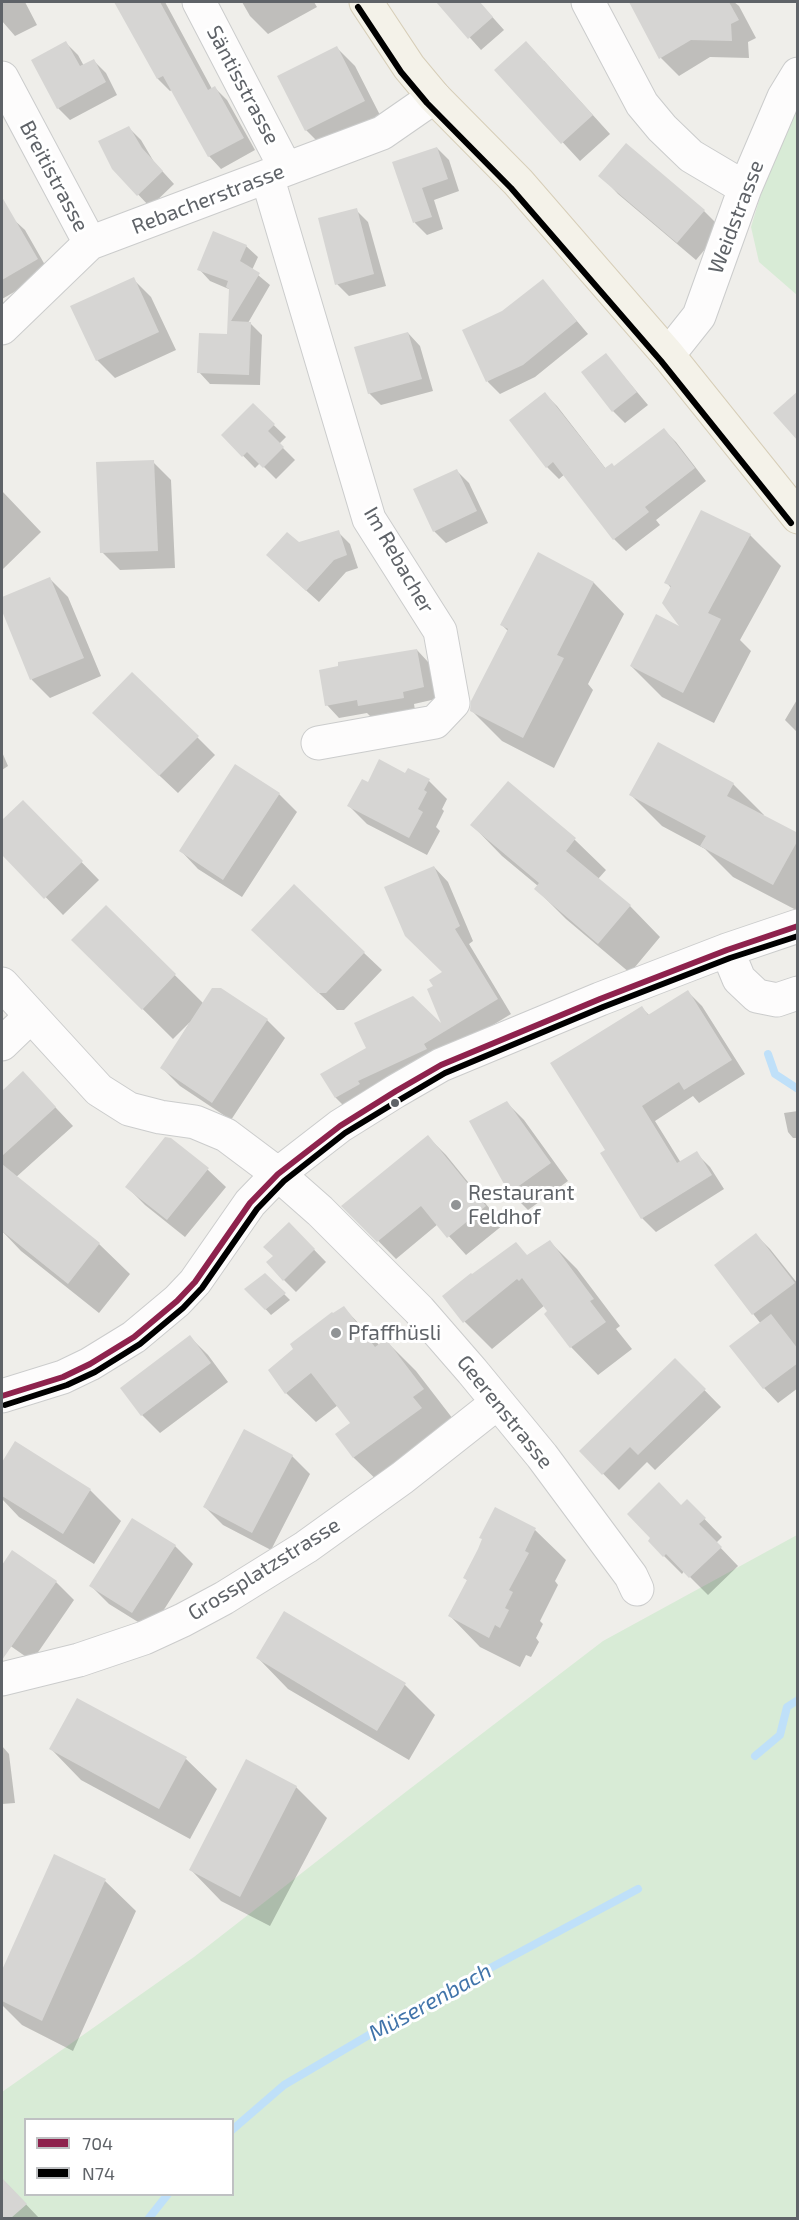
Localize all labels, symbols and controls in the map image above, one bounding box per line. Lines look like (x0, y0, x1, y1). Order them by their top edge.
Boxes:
street label: Säntisstrasse (201, 21, 285, 149)
street label: Breitistrasse (14, 116, 94, 236)
street label: Weidstrasse (703, 157, 769, 277)
street label: Rebacherstrasse (128, 158, 288, 240)
street label: Im Rebacher (358, 502, 440, 618)
unlabelled marker (389, 1097, 401, 1109)
place label: Restaurant Feldhof (468, 1180, 574, 1230)
marker: Restaurant Feldhof (449, 1198, 463, 1212)
place label: Pfaffhüsli (348, 1320, 441, 1346)
marker: Pfaffhüsli (329, 1326, 343, 1340)
street label: Geerenstrasse (452, 1350, 558, 1474)
street label: Grossplatzstrasse (183, 1512, 345, 1626)
water label: Müserenbach (364, 1957, 496, 2047)
legend (24, 2118, 234, 2196)
text: 704 (82, 2132, 113, 2154)
text: N74 (82, 2162, 115, 2184)

